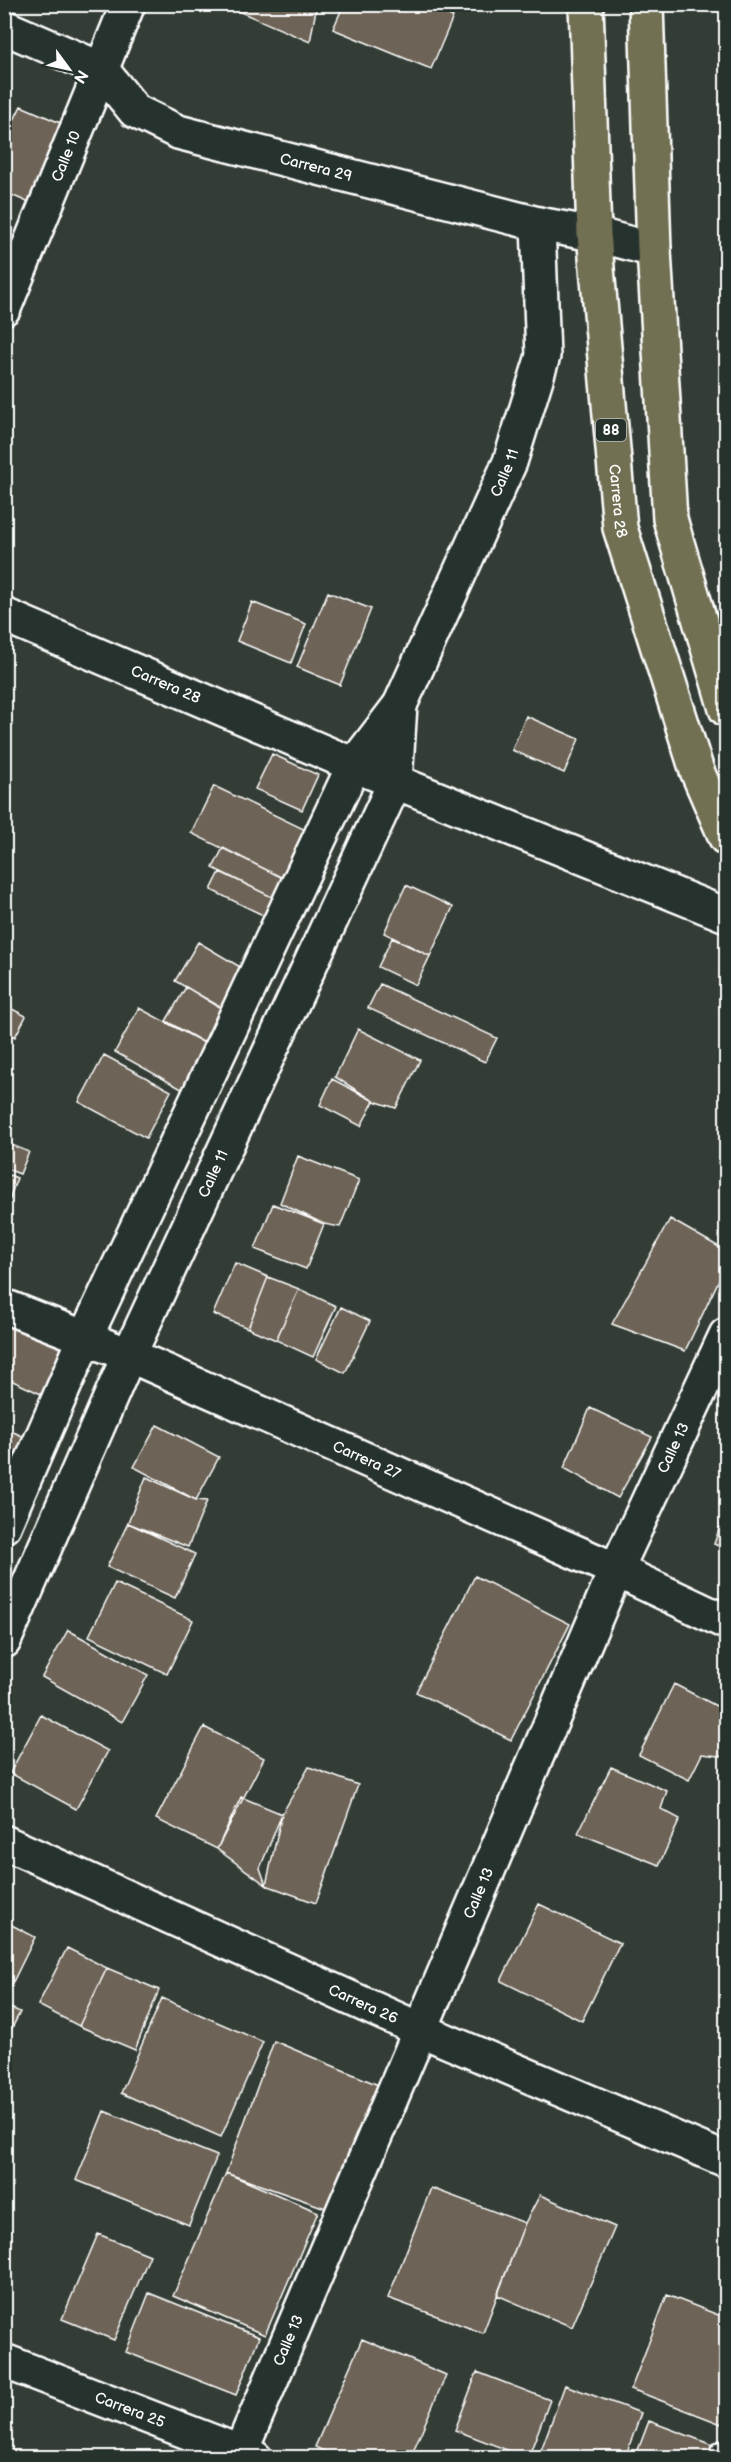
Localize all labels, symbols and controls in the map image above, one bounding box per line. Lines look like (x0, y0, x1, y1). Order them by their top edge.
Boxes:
north arrow (39, 39, 99, 99)
text: N (69, 66, 92, 87)
street label: Calle 10 (48, 128, 85, 185)
street label: Carrera 29 (278, 149, 354, 186)
road number: 88 (596, 419, 626, 441)
street label: Calle 11 (486, 447, 523, 500)
street label: Carrera 28 (604, 463, 632, 540)
street label: Carrera 28 (128, 661, 204, 708)
street label: Calle 11 (194, 1147, 233, 1201)
street label: Calle 13 (654, 1420, 694, 1476)
street label: Carrera 27 (329, 1437, 404, 1484)
street label: Calle 13 (460, 1865, 498, 1922)
street label: Carrera 26 (325, 1980, 401, 2028)
street label: Calle 13 (269, 2312, 308, 2369)
street label: Carrera 25 (92, 2388, 168, 2432)

